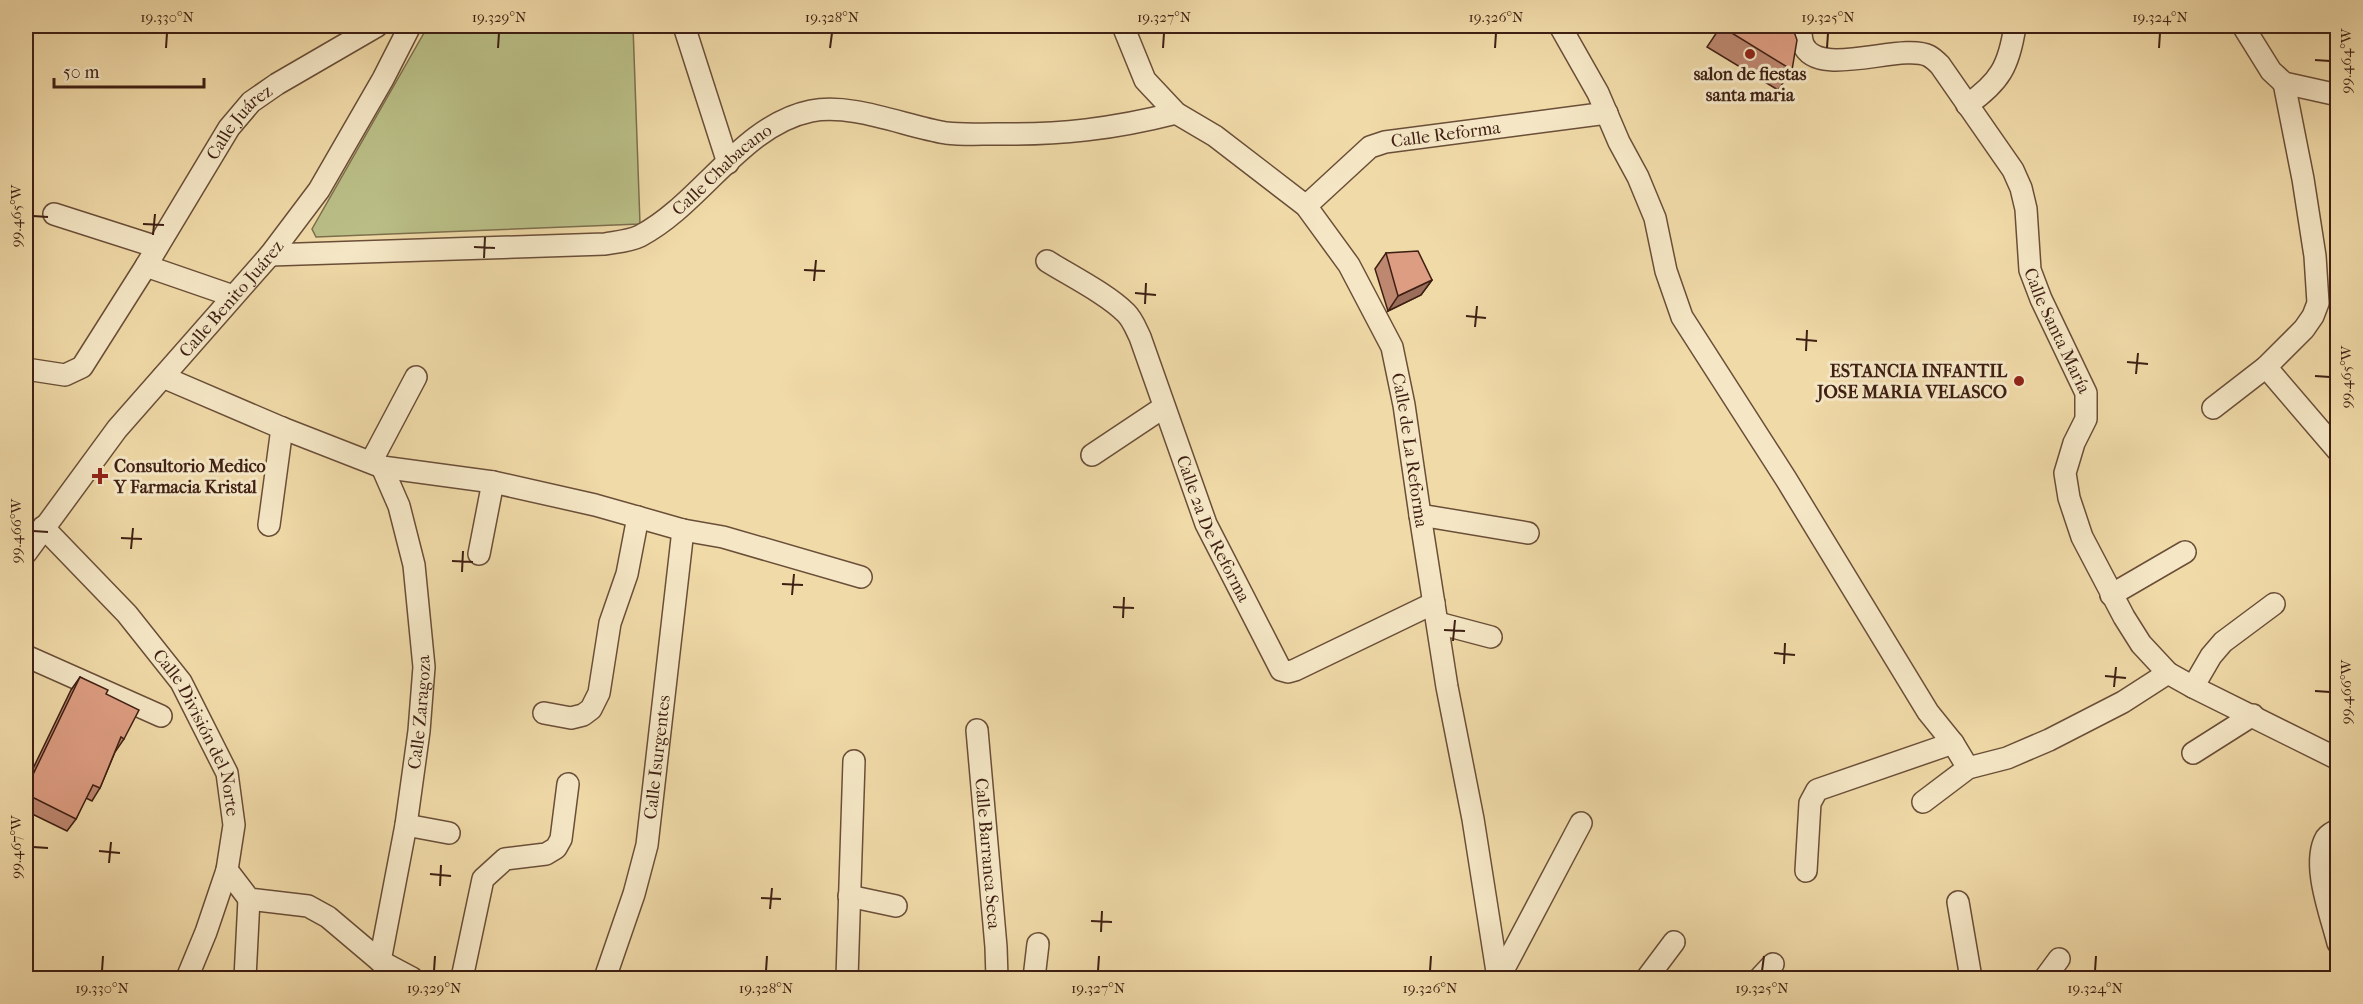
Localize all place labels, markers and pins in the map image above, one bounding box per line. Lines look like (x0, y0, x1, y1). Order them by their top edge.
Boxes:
marker: salon de fiestas santa maria (1743, 47, 1757, 61)
place label: salon de fiestas santa maria (1694, 64, 1807, 106)
place label: ESTANCIA INFANTIL JOSE MARIA VELASCO (1815, 361, 2008, 403)
marker: ESTANCIA INFANTIL JOSE MARIA VELASCO (2012, 374, 2026, 388)
place label: Consultorio Medico Y Farmacia Kristal (113, 456, 266, 498)
marker: Consultorio Medico Y Farmacia Kristal (91, 467, 109, 485)

